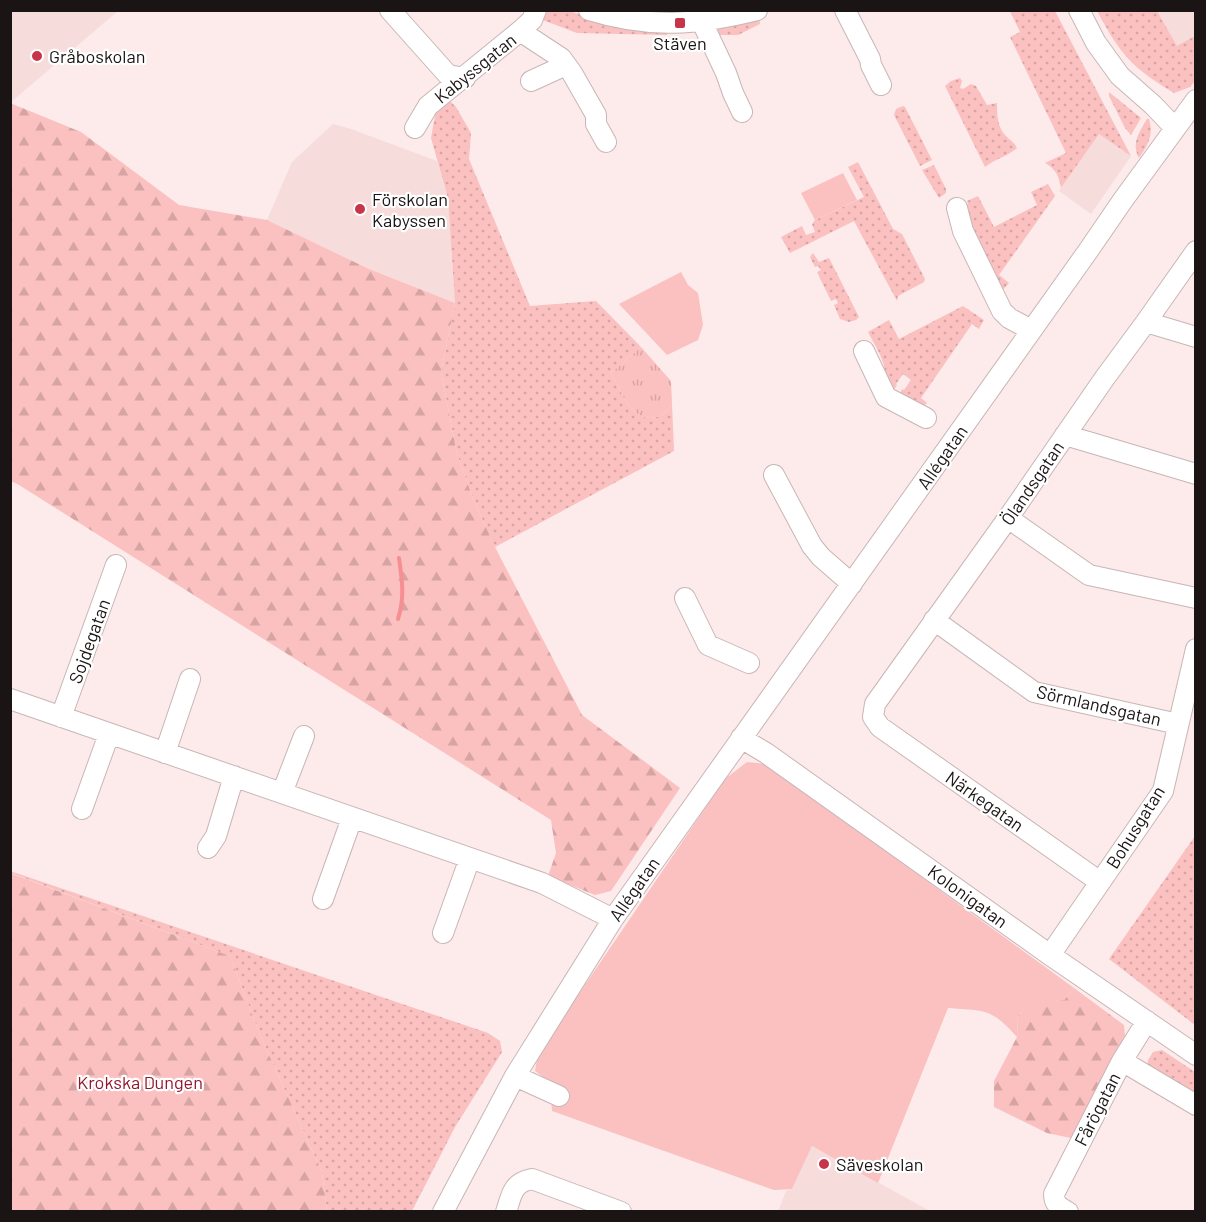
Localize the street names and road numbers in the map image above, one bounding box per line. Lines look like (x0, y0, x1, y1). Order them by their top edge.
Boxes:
street label: Kabyssgatan (430, 28, 520, 108)
street label: Allégatan (912, 421, 972, 493)
street label: Ölandsgatan (996, 437, 1068, 529)
street label: Sojdegatan (64, 596, 114, 686)
street label: Sörmlandsgatan (1035, 680, 1163, 730)
street label: Närkegatan (942, 766, 1028, 836)
street label: Bohusgatan (1101, 782, 1169, 872)
street label: Allégatan (604, 853, 664, 925)
street label: Kolonigatan (924, 860, 1012, 932)
street label: Fårögatan (1069, 1069, 1125, 1149)

